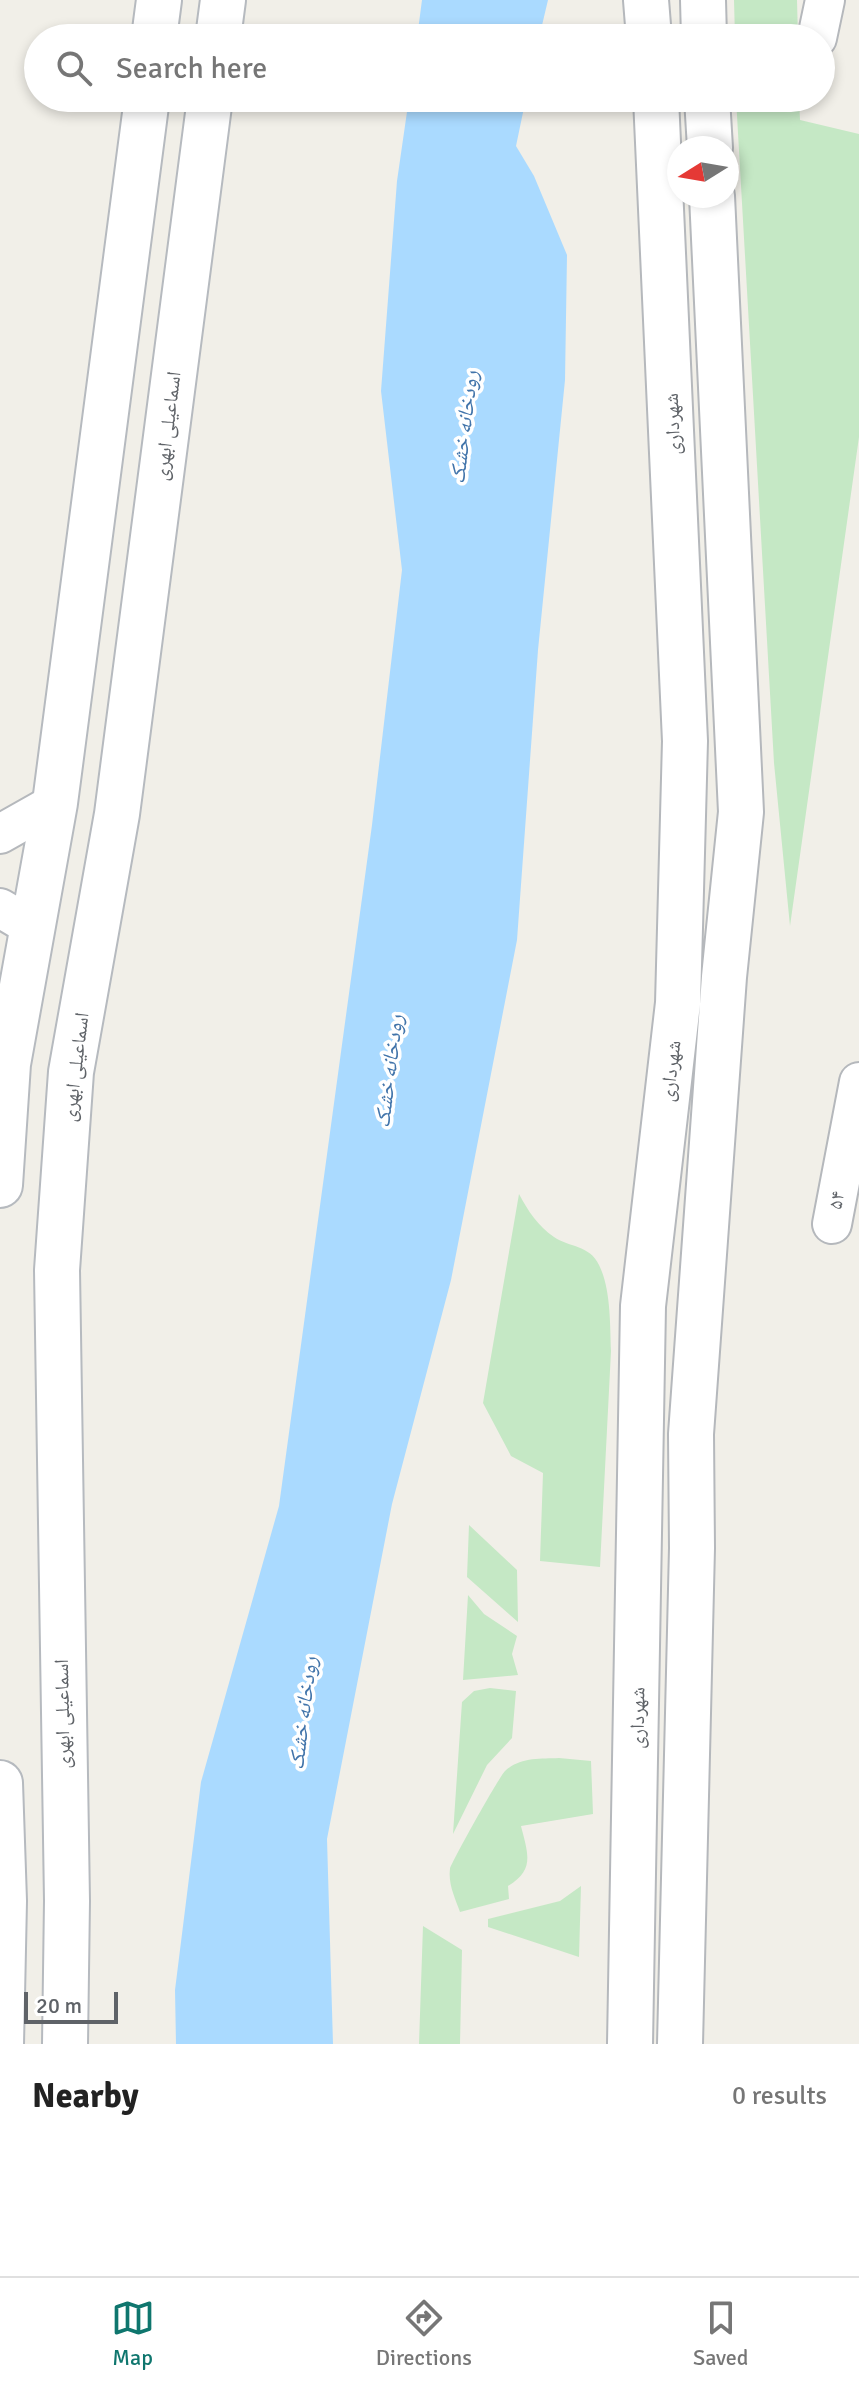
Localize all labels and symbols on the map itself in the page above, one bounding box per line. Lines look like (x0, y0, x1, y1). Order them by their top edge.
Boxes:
north arrow (667, 136, 739, 208)
water label: رودخانه خشک (443, 369, 484, 485)
street label: اسماعیلی ابهری (148, 370, 187, 482)
street label: شهرداری (659, 393, 686, 455)
street label: اسماعیلی ابهری (56, 1011, 95, 1123)
water label: رودخانه خشک (368, 1013, 409, 1129)
street label: شهرداری (654, 1039, 687, 1103)
street label: ۵۴ (823, 1189, 850, 1211)
water label: رودخانه خشک (282, 1655, 323, 1771)
street label: اسماعیلی ابهری (49, 1659, 76, 1769)
street label: شهرداری (624, 1687, 651, 1749)
scale bar (24, 1988, 118, 2024)

